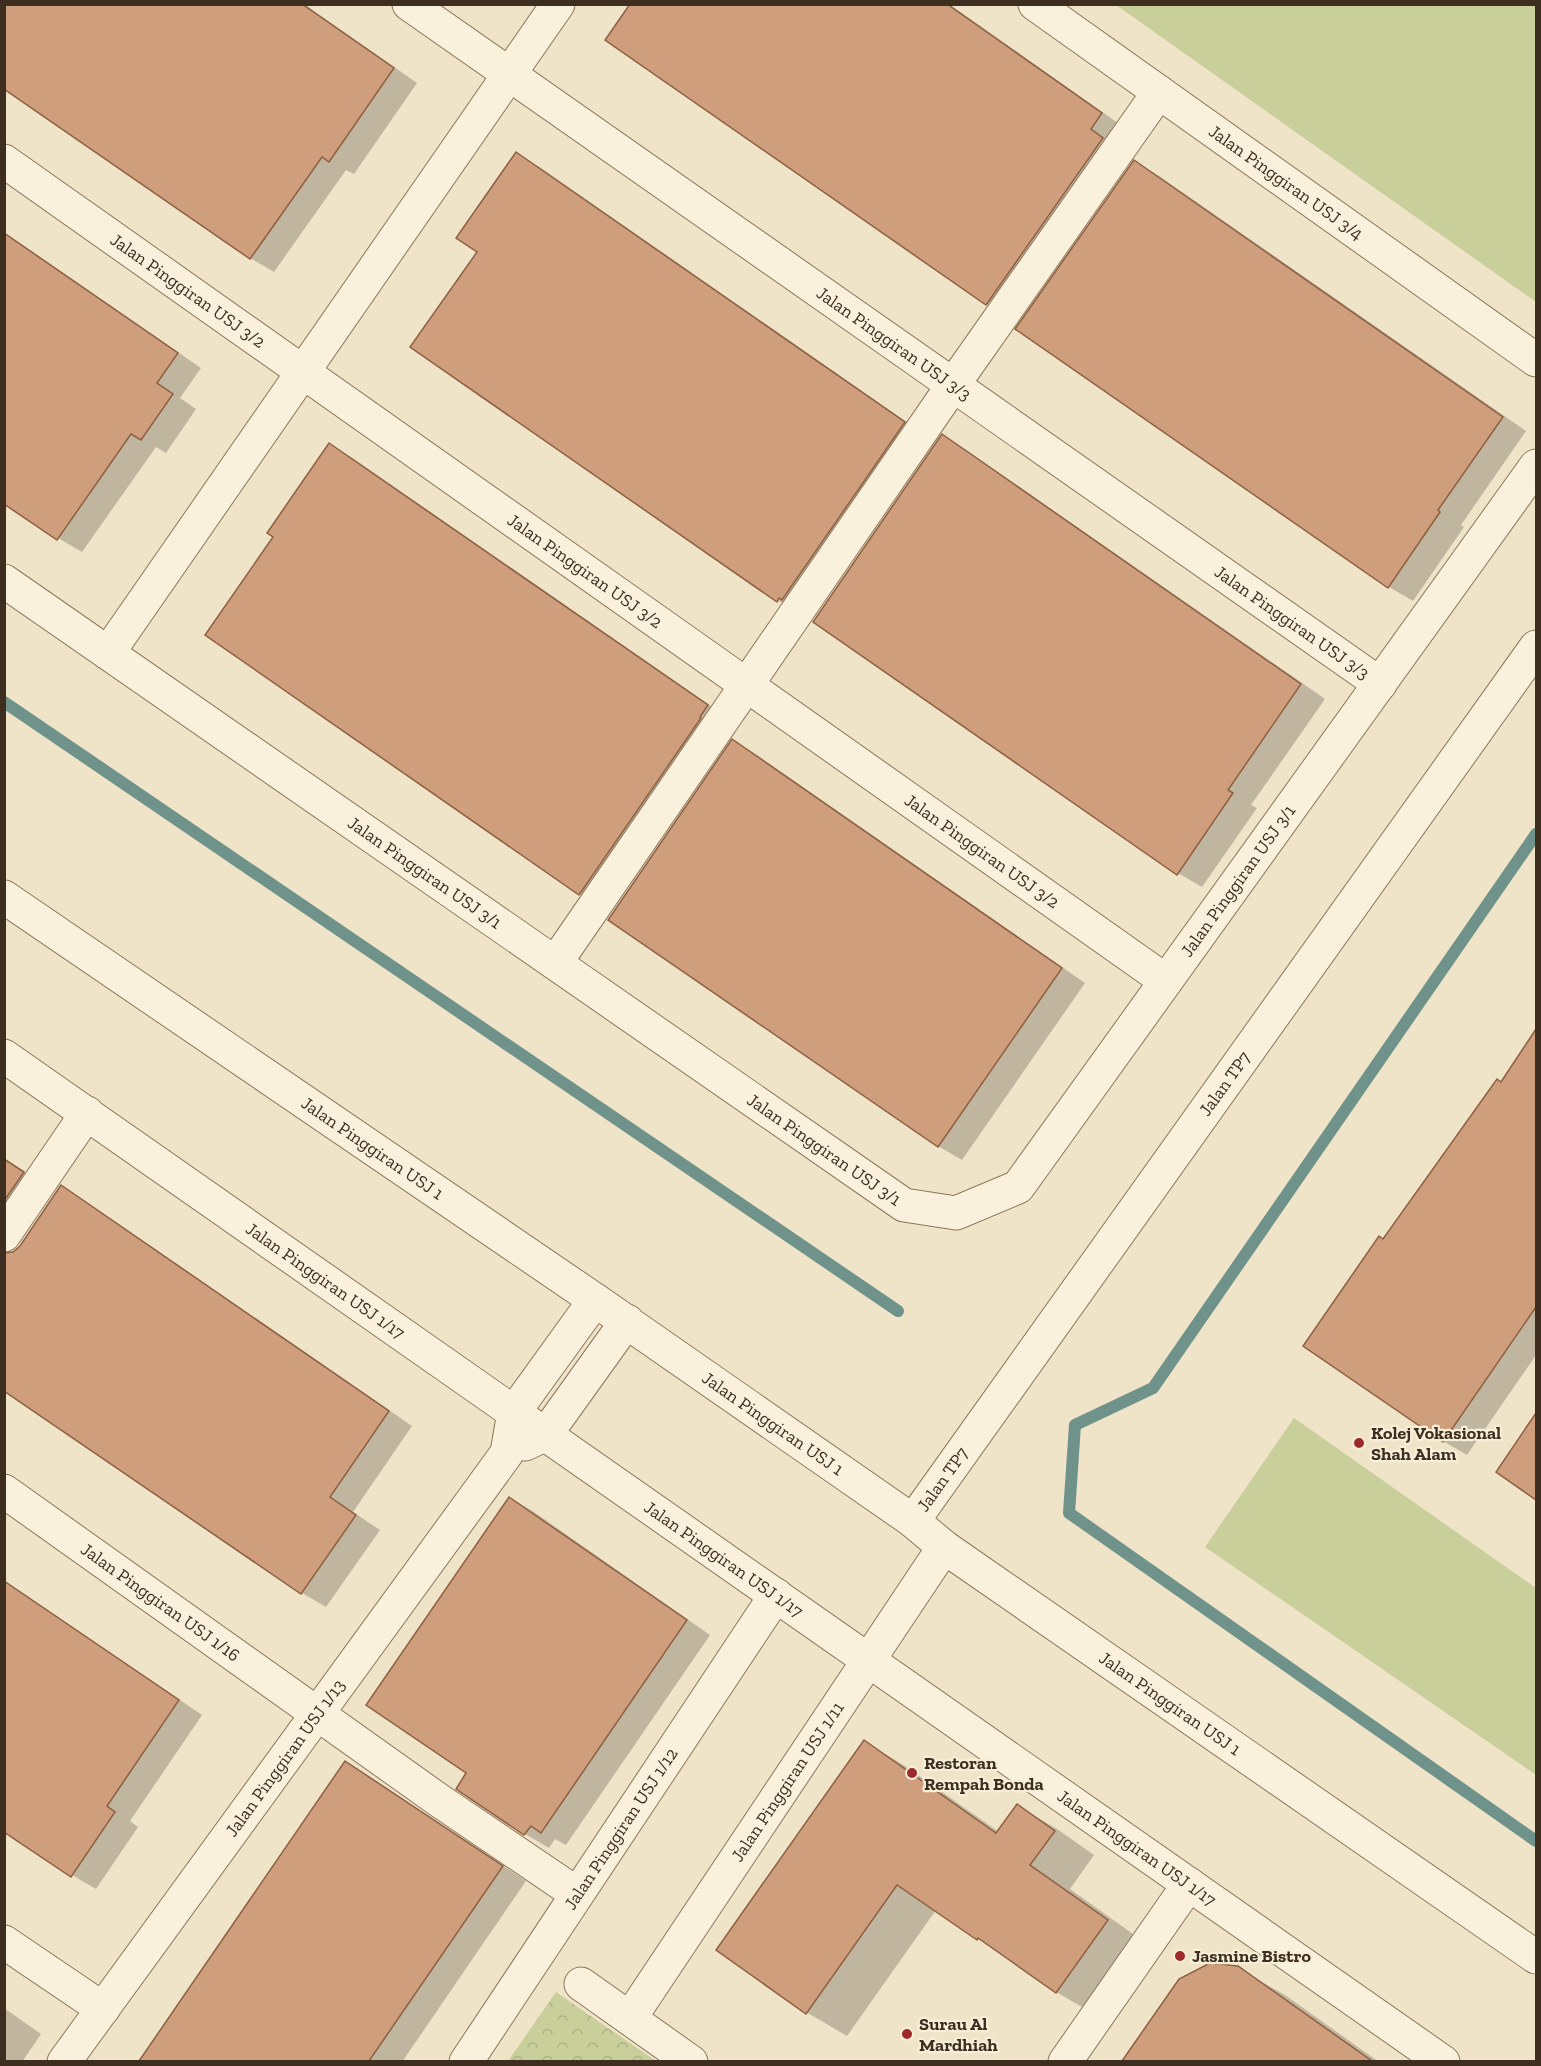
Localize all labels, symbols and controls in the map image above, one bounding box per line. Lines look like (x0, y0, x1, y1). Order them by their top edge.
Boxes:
street label: Jalan Pinggiran USJ 3/4 (1205, 120, 1368, 245)
street label: Jalan Pinggiran USJ 3/2 (106, 229, 270, 353)
street label: Jalan Pinggiran USJ 3/3 (812, 282, 976, 405)
street label: Jalan Pinggiran USJ 3/2 (503, 509, 667, 633)
street label: Jalan Pinggiran USJ 3/3 (1210, 561, 1374, 684)
street label: Jalan Pinggiran USJ 3/2 (900, 789, 1064, 913)
street label: Jalan Pinggiran USJ 3/1 (1176, 800, 1300, 961)
street label: Jalan Pinggiran USJ 3/1 (344, 812, 506, 934)
street label: Jalan TP7 (1194, 1047, 1255, 1120)
street label: Jalan Pinggiran USJ 3/1 (743, 1089, 905, 1211)
street label: Jalan Pinggiran USJ 1 (297, 1092, 448, 1205)
street label: Jalan Pinggiran USJ 1/17 (242, 1218, 409, 1344)
street label: Jalan Pinggiran USJ 1 (698, 1367, 848, 1480)
place label: Kolej Vokasional Shah Alam (1371, 1422, 1501, 1465)
marker: Kolej Vokasional Shah Alam (1352, 1436, 1366, 1450)
street label: Jalan TP7 (912, 1443, 973, 1516)
street label: Jalan Pinggiran USJ 1/17 (640, 1496, 808, 1622)
street label: Jalan Pinggiran USJ 1/16 (77, 1538, 244, 1666)
street label: Jalan Pinggiran USJ 1 (1095, 1647, 1245, 1760)
street label: Jalan Pinggiran USJ 1/13 (221, 1675, 350, 1841)
street label: Jalan Pinggiran USJ 1/11 (726, 1698, 849, 1866)
street label: Jalan Pinggiran USJ 1/12 (559, 1744, 682, 1914)
place label: Restoran Rempah Bonda (924, 1752, 1044, 1795)
marker: Restoran Rempah Bonda (905, 1766, 919, 1780)
street label: Jalan Pinggiran USJ 1/17 (1053, 1785, 1221, 1911)
place label: Jasmine Bistro (1192, 1945, 1311, 1967)
marker: Jasmine Bistro (1173, 1949, 1187, 1963)
place label: Surau Al Mardhiah (919, 2013, 998, 2056)
marker: Surau Al Mardhiah (900, 2027, 914, 2041)

